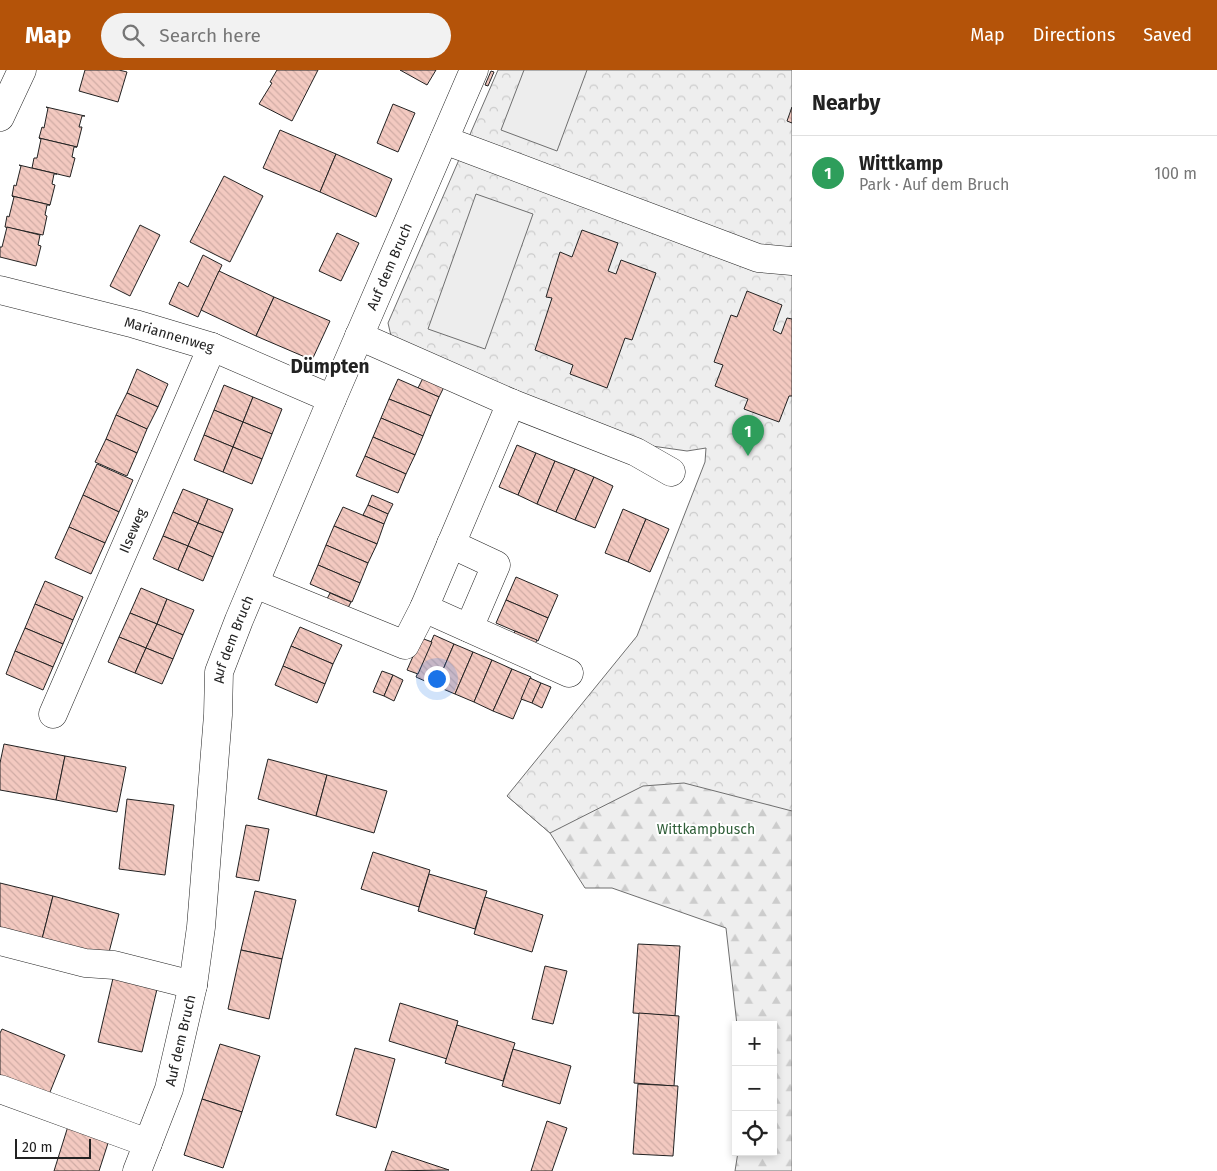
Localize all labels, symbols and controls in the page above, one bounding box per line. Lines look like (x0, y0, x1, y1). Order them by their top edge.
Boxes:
search box (101, 13, 451, 58)
text: Map (25, 21, 71, 49)
icon: search (119, 21, 147, 49)
text: Search here (159, 24, 261, 47)
text: Map (970, 24, 1005, 46)
text: Directions (1033, 24, 1115, 46)
text: Saved (1143, 24, 1192, 46)
text: Nearby (812, 90, 880, 116)
text: Wittkamp (859, 152, 943, 175)
text: 1 (824, 164, 832, 183)
text: 100 m (1154, 164, 1197, 183)
text: Park · Auf dem Bruch (859, 175, 1009, 194)
street label: Auf dem Bruch (363, 220, 416, 313)
street label: Mariannenweg (123, 314, 217, 356)
district label: Dümpten (290, 355, 370, 378)
pin: 1 (732, 415, 764, 456)
street label: Ilseweg (116, 505, 150, 556)
street label: Auf dem Bruch (210, 593, 257, 684)
your location (424, 666, 450, 692)
park label: Wittkampbusch (657, 821, 755, 838)
street label: Auf dem Bruch (162, 993, 200, 1088)
map controls (732, 1021, 777, 1156)
button: + (732, 1021, 777, 1066)
button: − (732, 1066, 777, 1111)
button: locate (732, 1111, 777, 1156)
scale bar (15, 1136, 91, 1159)
text: 20 m (22, 1139, 52, 1156)

